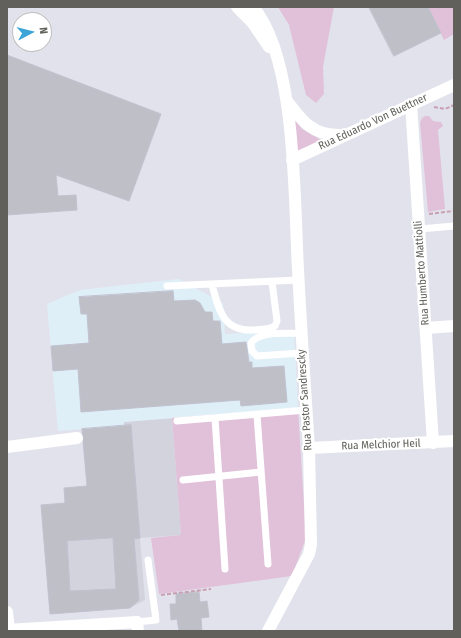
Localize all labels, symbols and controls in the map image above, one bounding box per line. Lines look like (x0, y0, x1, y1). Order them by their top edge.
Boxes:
north arrow (12, 12, 52, 52)
text: N (37, 27, 50, 35)
street label: Rua Eduardo Von Buettner (317, 91, 429, 153)
street label: Rua Humberto Mattiolli (412, 220, 432, 326)
street label: Rua Pastor Sandrescky (295, 349, 315, 451)
street label: Rua Melchior Heil (341, 437, 421, 453)

